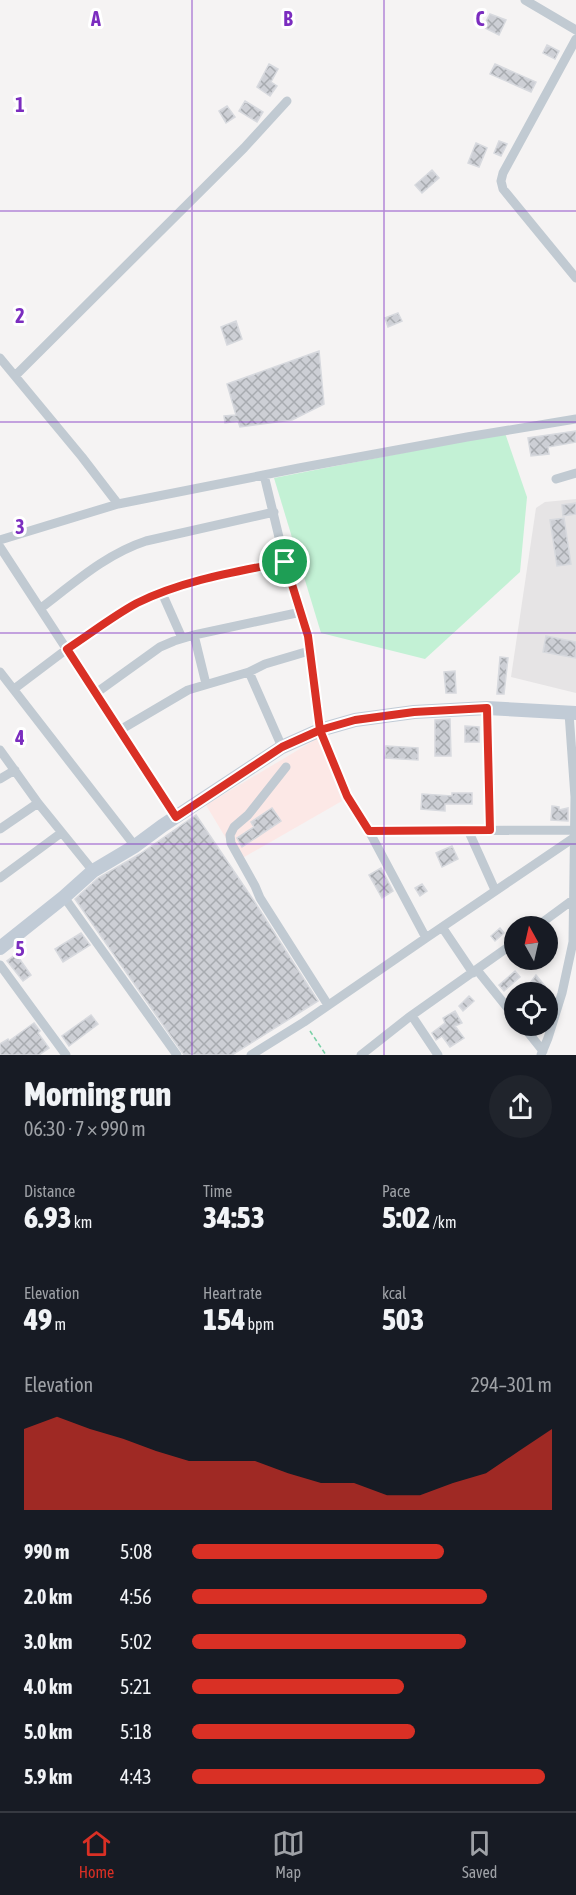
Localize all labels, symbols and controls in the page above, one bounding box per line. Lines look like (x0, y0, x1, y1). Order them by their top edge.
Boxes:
text: A (90, 7, 101, 30)
text: B (283, 7, 293, 30)
text: C (476, 7, 485, 30)
text: 1 (15, 93, 25, 116)
text: 2 (15, 304, 25, 327)
text: 3 (15, 515, 25, 538)
pin (259, 536, 310, 587)
icon: arrive (268, 545, 301, 578)
text: 4 (14, 726, 25, 749)
north arrow (504, 916, 558, 970)
map controls (504, 916, 558, 1036)
text: 5 (15, 937, 25, 960)
button: locate (504, 982, 558, 1036)
text: Morning run (24, 1075, 171, 1113)
button: share (489, 1075, 552, 1138)
text: 06:30 · 7 × 990 m (24, 1117, 146, 1140)
text: Distance (24, 1182, 75, 1200)
text: Time (203, 1182, 232, 1200)
text: Pace (382, 1182, 410, 1200)
text: 6.93 (24, 1200, 72, 1234)
text: 34:53 (203, 1200, 265, 1234)
text: 5:02 (382, 1200, 430, 1234)
text: km (72, 1213, 92, 1231)
text: /km (430, 1213, 456, 1231)
text: Elevation (24, 1284, 79, 1302)
text: Heart rate (203, 1284, 262, 1302)
text: kcal (382, 1284, 406, 1302)
text: 49 (24, 1302, 52, 1336)
text: 154 (203, 1302, 245, 1336)
text: 503 (382, 1302, 424, 1336)
text: m (52, 1315, 66, 1333)
text: bpm (245, 1315, 274, 1333)
text: Elevation (24, 1373, 93, 1396)
text: 294–301 m (470, 1373, 552, 1396)
text: 990 m (24, 1540, 69, 1563)
text: 5:08 (120, 1540, 152, 1563)
text: 2.0 km (24, 1585, 72, 1608)
text: 4:56 (120, 1585, 152, 1608)
text: 3.0 km (24, 1630, 72, 1653)
text: 5:02 (120, 1630, 152, 1653)
text: 4.0 km (24, 1675, 72, 1698)
text: 5:21 (120, 1675, 152, 1698)
text: 5.0 km (24, 1720, 72, 1743)
text: 5:18 (120, 1720, 152, 1743)
text: 5.9 km (24, 1765, 72, 1788)
text: 4:43 (120, 1765, 152, 1788)
tab: Home (79, 1827, 114, 1881)
tab: Map (272, 1827, 305, 1881)
tab: Saved (462, 1827, 497, 1881)

